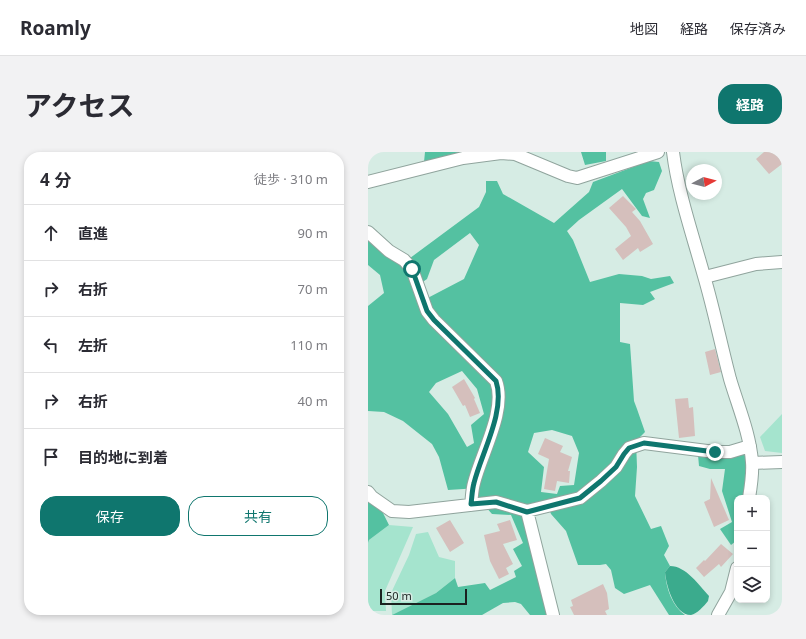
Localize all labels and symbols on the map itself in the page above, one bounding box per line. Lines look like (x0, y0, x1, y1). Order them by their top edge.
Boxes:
north arrow (686, 164, 722, 200)
route start (403, 260, 421, 278)
route end (706, 443, 724, 461)
scale bar (380, 587, 467, 606)

